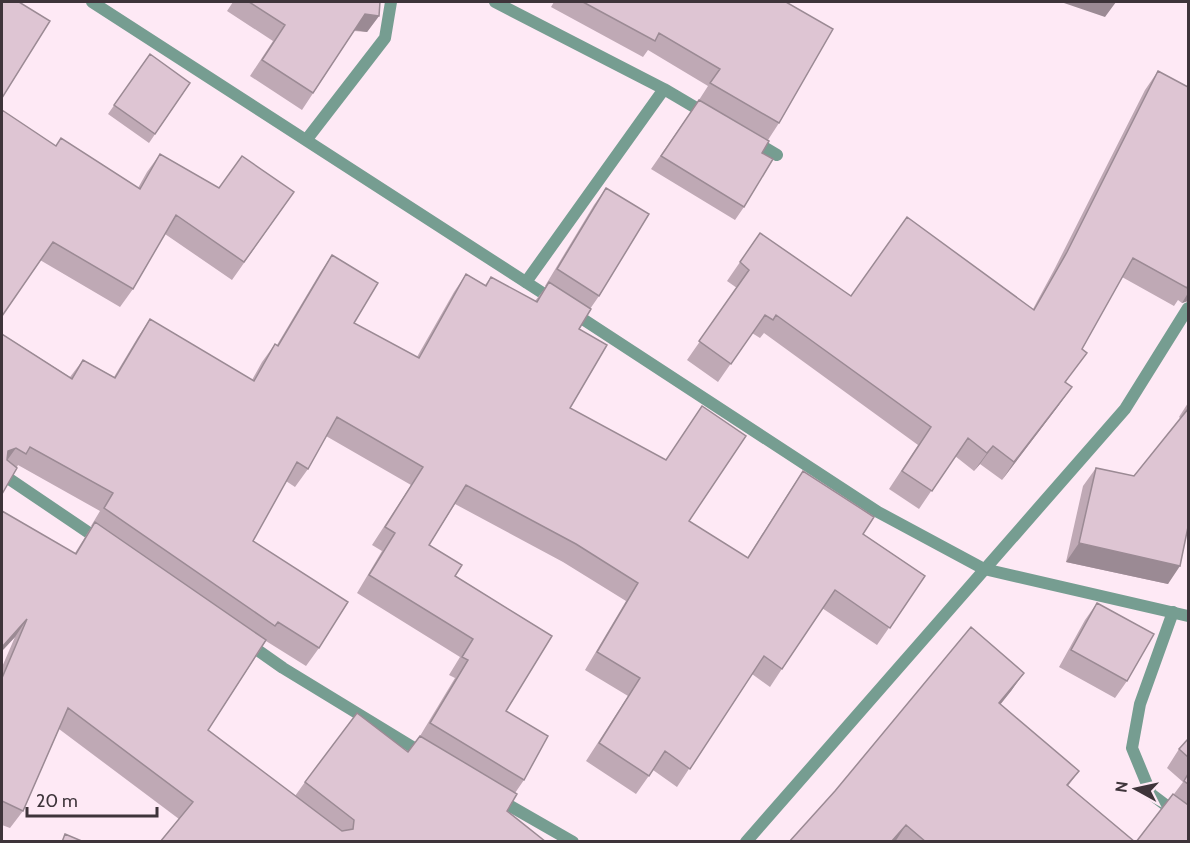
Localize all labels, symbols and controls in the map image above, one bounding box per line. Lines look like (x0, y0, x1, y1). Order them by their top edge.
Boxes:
north arrow (1106, 759, 1166, 819)
scale bar (27, 780, 158, 818)
text: N (1111, 780, 1132, 794)
text: 20 m (36, 790, 78, 812)

